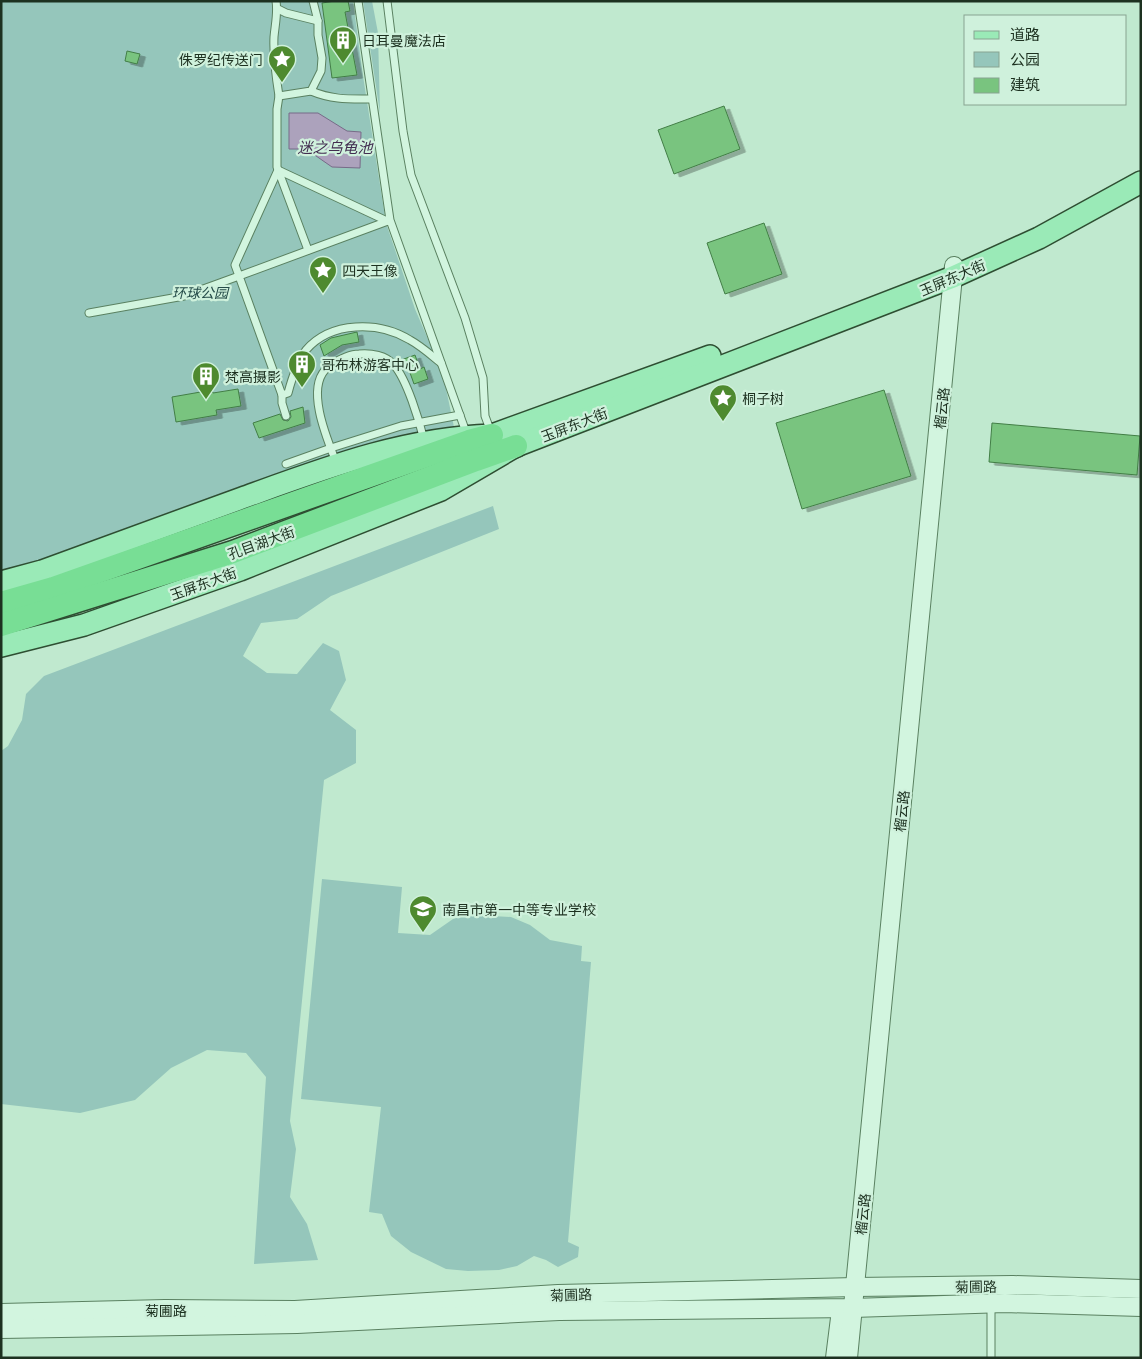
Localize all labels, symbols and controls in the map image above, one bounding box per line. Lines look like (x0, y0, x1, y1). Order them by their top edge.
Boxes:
legend (964, 15, 1127, 105)
text: 道路 (1010, 22, 1040, 45)
building icon: 日耳曼魔法店 (328, 25, 358, 64)
place label: 日耳曼魔法店 (362, 30, 446, 50)
place icon: 侏罗纪传送门 (267, 44, 297, 83)
text: 公园 (1010, 47, 1040, 70)
place label: 侏罗纪传送门 (179, 49, 263, 69)
text: 建筑 (1010, 72, 1040, 95)
water label: 迷之乌龟池 (297, 135, 374, 158)
street label: 玉屏东大街 (916, 254, 988, 300)
place icon: 四天王像 (308, 255, 338, 294)
place label: 四天王像 (342, 260, 398, 280)
park label: 环球公园 (172, 282, 230, 302)
building icon: 哥布林游客中心 (287, 349, 317, 388)
place label: 哥布林游客中心 (321, 354, 419, 374)
building icon: 梵高摄影 (191, 361, 221, 400)
place label: 梵高摄影 (225, 366, 281, 386)
place icon: 桐子树 (708, 383, 738, 422)
street label: 榴云路 (929, 386, 953, 430)
place label: 桐子树 (742, 388, 784, 408)
street label: 玉屏东大街 (538, 402, 610, 446)
street label: 孔目湖大街 (225, 521, 297, 563)
street label: 玉屏东大街 (167, 562, 239, 604)
street label: 榴云路 (889, 789, 913, 833)
school or university icon: 南昌市第一中等专业学校 (408, 894, 438, 933)
place label: 南昌市第一中等专业学校 (442, 899, 596, 919)
street label: 榴云路 (850, 1192, 874, 1236)
street label: 菊圃路 (955, 1276, 997, 1296)
street label: 菊圃路 (550, 1283, 592, 1305)
street label: 菊圃路 (145, 1300, 187, 1320)

